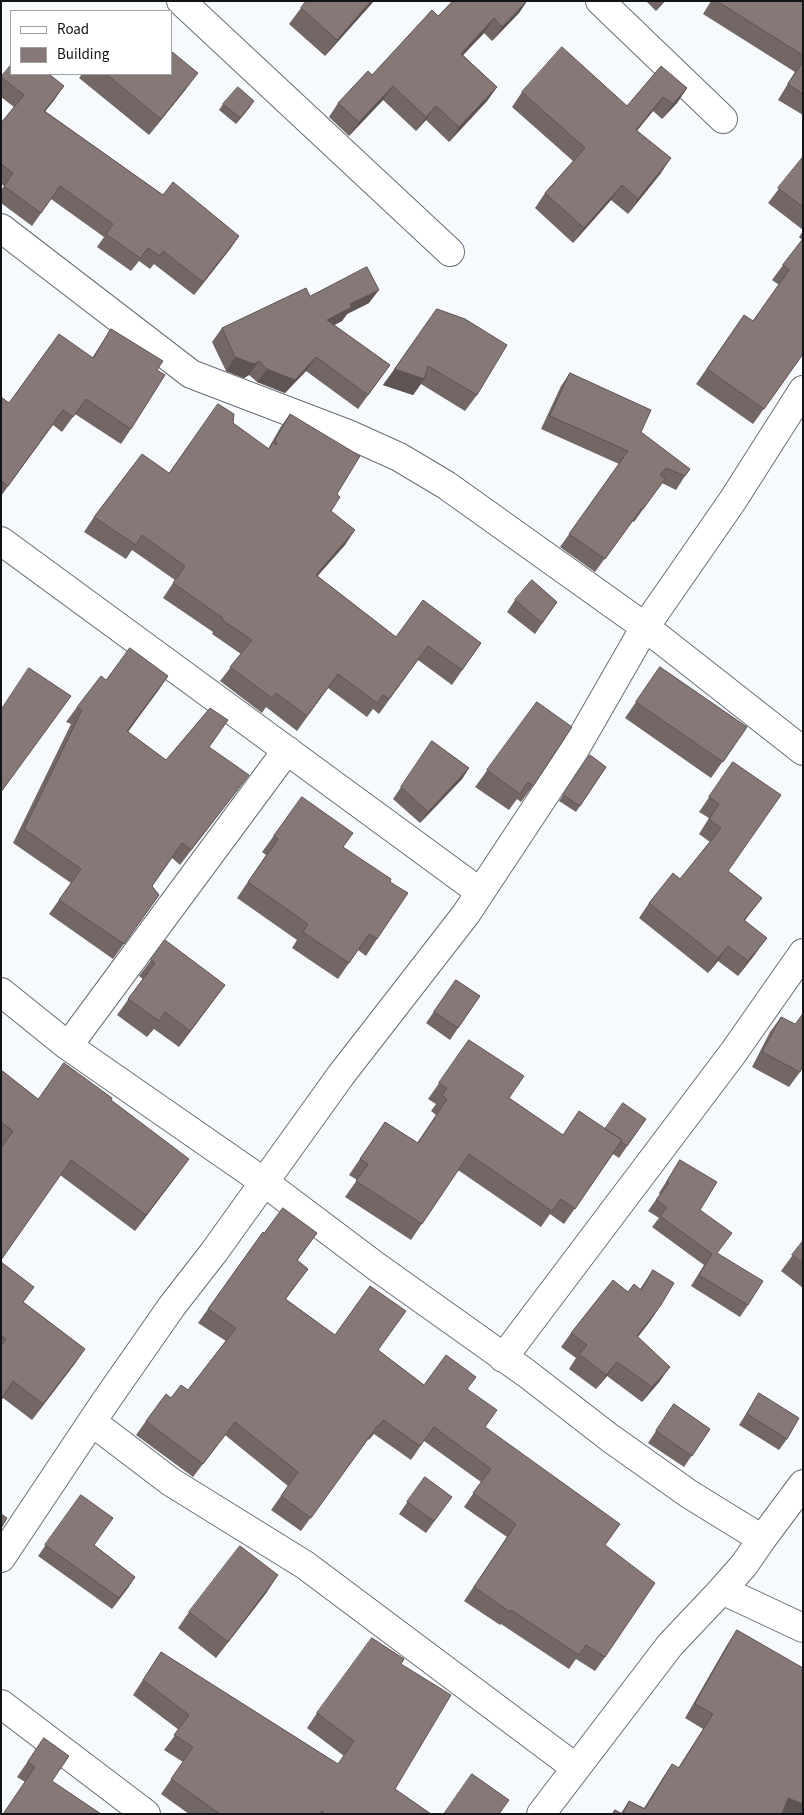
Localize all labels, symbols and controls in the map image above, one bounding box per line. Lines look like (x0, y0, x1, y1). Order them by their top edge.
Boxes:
legend (10, 10, 172, 75)
text: Road (57, 19, 89, 40)
text: Building (57, 44, 109, 65)

